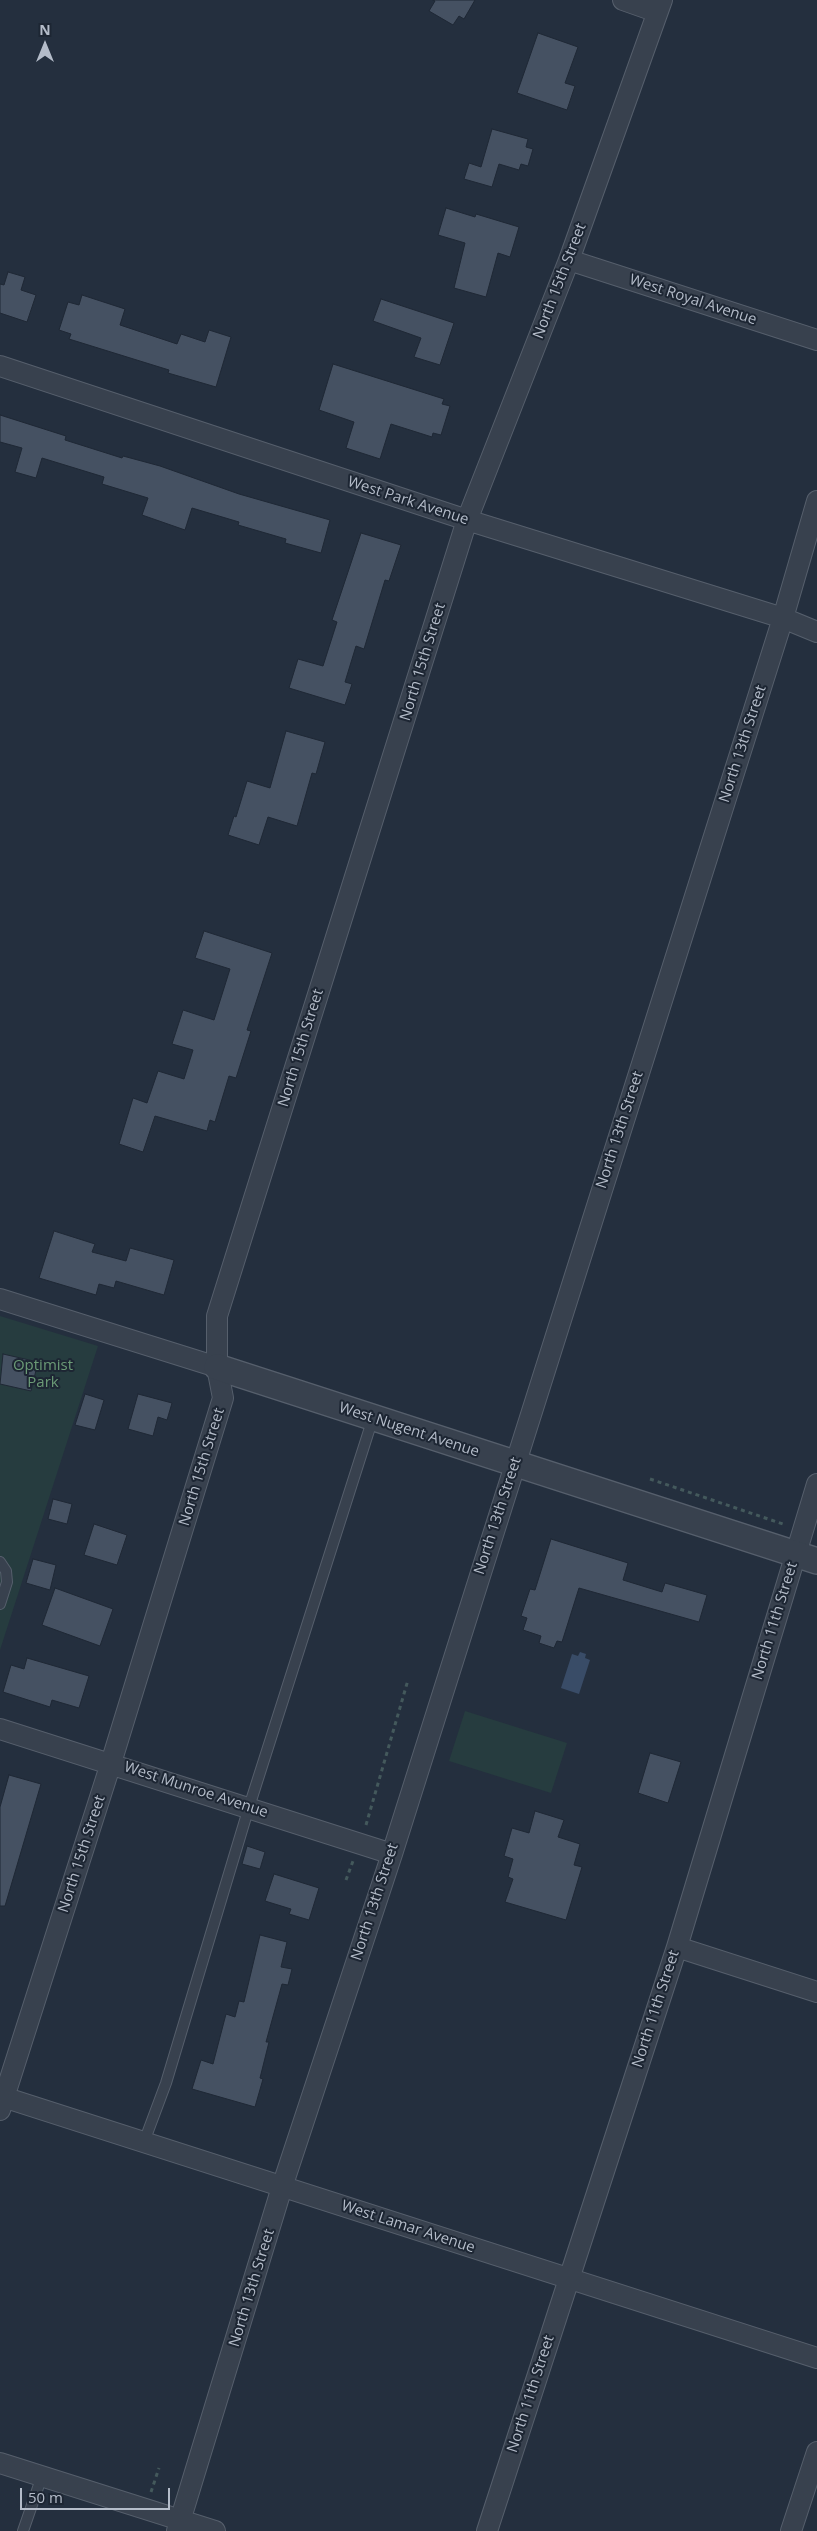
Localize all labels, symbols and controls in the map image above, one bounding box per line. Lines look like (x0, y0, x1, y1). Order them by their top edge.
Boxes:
north arrow (20, 20, 70, 70)
text: N (39, 20, 51, 39)
street label: North 15th Street (530, 221, 590, 341)
street label: West Royal Avenue (627, 271, 759, 329)
street label: West Park Avenue (345, 473, 471, 529)
street label: North 15th Street (397, 601, 449, 723)
street label: North 13th Street (716, 683, 770, 805)
street label: North 15th Street (275, 987, 327, 1109)
street label: North 13th Street (593, 1069, 647, 1191)
park label: Optimist Park (13, 1357, 73, 1392)
street label: West Nugent Avenue (337, 1399, 481, 1461)
street label: North 15th Street (176, 1406, 228, 1528)
street label: North 13th Street (471, 1455, 525, 1577)
street label: North 11th Street (749, 1560, 801, 1682)
street label: West Munroe Avenue (122, 1758, 270, 1822)
street label: North 15th Street (55, 1793, 109, 1915)
street label: North 13th Street (348, 1841, 402, 1963)
street label: North 11th Street (629, 1948, 683, 2070)
street label: West Lamar Avenue (339, 2197, 477, 2257)
street label: North 13th Street (226, 2227, 278, 2349)
street label: North 11th Street (504, 2333, 558, 2455)
scale bar (22, 2478, 172, 2510)
text: 50 m (28, 2487, 63, 2507)

